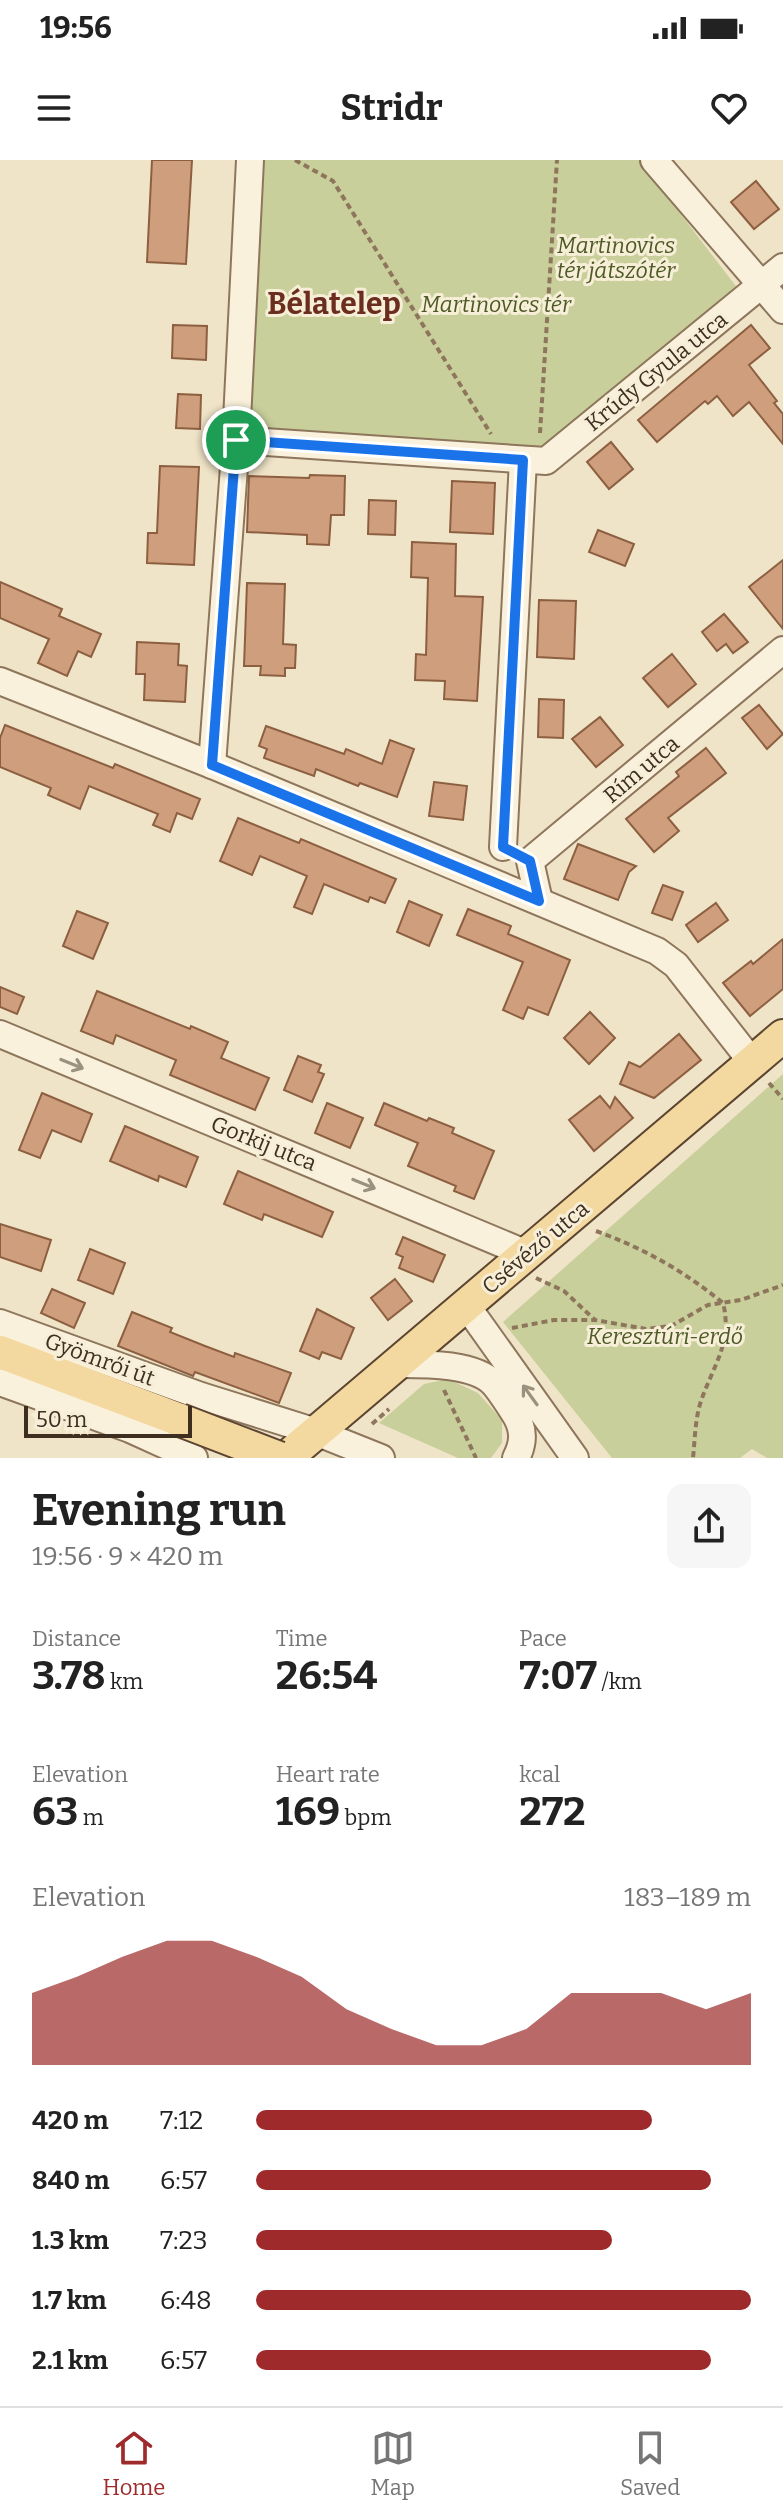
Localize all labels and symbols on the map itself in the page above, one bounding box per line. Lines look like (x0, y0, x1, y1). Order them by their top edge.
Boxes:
park label: Martinovics tér játszótér (557, 232, 676, 284)
district label: Bélatelep (267, 286, 401, 322)
park label: Martinovics tér (421, 291, 572, 318)
street label: Krúdy Gyula utca (580, 306, 733, 437)
pin (202, 406, 270, 474)
street label: Rím utca (598, 730, 685, 809)
one-way arrow (59, 1058, 84, 1072)
street label: Gorkij utca (207, 1110, 321, 1177)
one-way arrow (351, 1178, 376, 1193)
street label: Csévéző utca (476, 1195, 594, 1300)
park label: Keresztúri-erdő (587, 1323, 743, 1350)
street label: Gyömrői út (41, 1327, 159, 1392)
one-way arrow (522, 1384, 538, 1406)
scale bar (24, 1402, 192, 1438)

